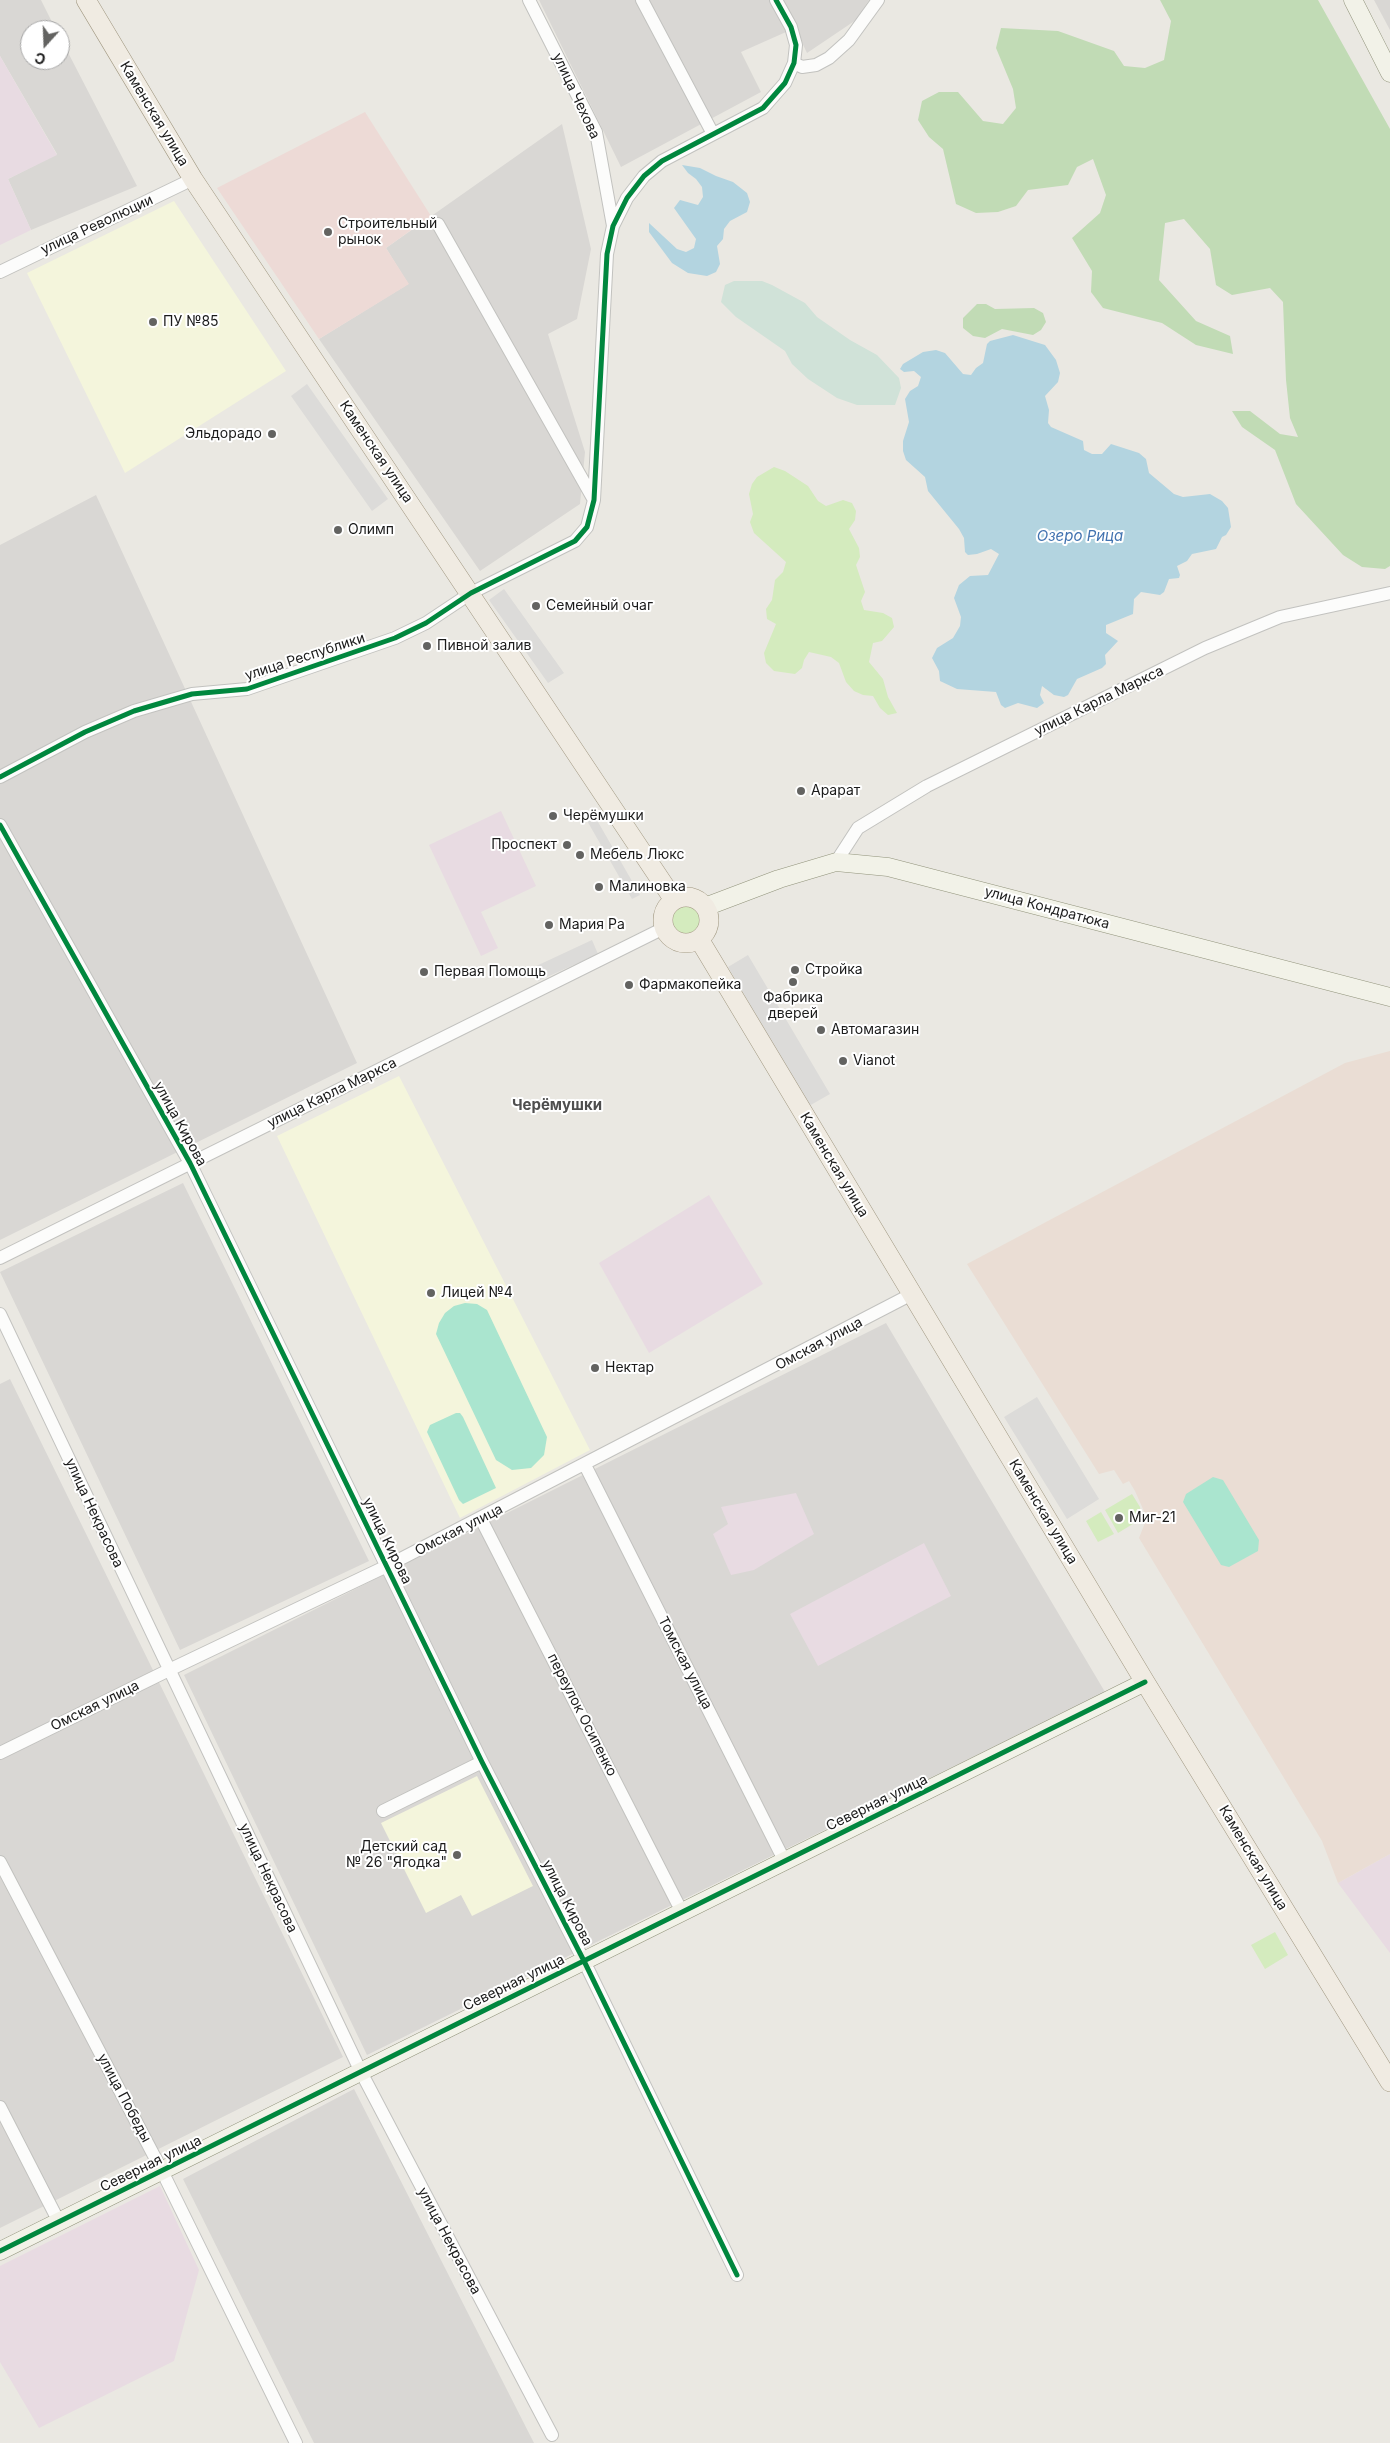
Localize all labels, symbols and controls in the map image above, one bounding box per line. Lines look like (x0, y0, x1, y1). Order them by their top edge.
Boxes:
north arrow (20, 20, 70, 70)
text: С (32, 49, 48, 68)
street label: улица Чехова (549, 50, 603, 142)
street label: Каменская улица (116, 58, 192, 170)
street label: улица Революции (38, 192, 156, 258)
place label: Строительный рынок (338, 216, 437, 248)
marker: Строительный рынок (322, 226, 334, 238)
place label: ПУ №85 (163, 314, 219, 330)
marker: ПУ №85 (147, 316, 159, 328)
street label: Каменская улица (336, 398, 416, 506)
place label: Эльдорадо (185, 426, 262, 442)
marker: Эльдорадо (266, 428, 278, 440)
place label: Олимп (348, 522, 394, 538)
marker: Олимп (332, 524, 344, 536)
water label: Озеро Рица (1037, 527, 1123, 545)
place label: Семейный очаг (546, 598, 653, 614)
marker: Семейный очаг (530, 600, 542, 612)
street label: улица Республики (243, 630, 367, 684)
place label: Пивной залив (437, 638, 532, 654)
marker: Пивной залив (421, 640, 433, 652)
street label: улица Карла Маркса (1032, 662, 1166, 740)
place label: Арарат (811, 783, 860, 799)
marker: Арарат (795, 785, 807, 797)
place label: Черёмушки (563, 808, 644, 824)
marker: Черёмушки (547, 810, 559, 822)
place label: Проспект (491, 837, 557, 853)
marker: Проспект (561, 839, 573, 851)
place label: Мебель Люкс (590, 847, 685, 863)
marker: Мебель Люкс (574, 849, 586, 861)
place label: Малиновка (609, 879, 686, 895)
marker: Малиновка (593, 881, 605, 893)
street label: улица Кондратюка (983, 883, 1111, 933)
place label: Мария Ра (559, 917, 625, 933)
marker: Мария Ра (543, 919, 555, 931)
place label: Стройка (805, 962, 863, 978)
place label: Первая Помощь (434, 964, 546, 980)
marker: Стройка (789, 964, 801, 976)
marker: Первая Помощь (418, 966, 430, 978)
marker: Фабрика дверей (787, 976, 799, 988)
place label: Фармакопейка (639, 977, 741, 993)
marker: Фармакопейка (623, 979, 635, 991)
place label: Фабрика дверей (763, 990, 823, 1022)
place label: Автомагазин (831, 1022, 919, 1038)
marker: Автомагазин (815, 1024, 827, 1036)
place label: Vianot (853, 1053, 895, 1069)
street label: улица Карла Маркса (265, 1054, 399, 1132)
marker: Vianot (837, 1055, 849, 1067)
street label: улица Кирова (150, 1079, 210, 1169)
district label: Черёмушки (512, 1096, 602, 1114)
street label: Каменская улица (796, 1109, 872, 1221)
place label: Лицей №4 (441, 1285, 513, 1301)
marker: Лицей №4 (425, 1287, 437, 1299)
street label: Омская улица (772, 1314, 866, 1374)
place label: Нектар (605, 1360, 654, 1376)
marker: Нектар (589, 1362, 601, 1374)
street label: улица Некрасова (61, 1456, 127, 1570)
street label: Каменская улица (1005, 1456, 1081, 1568)
street label: улица Кирова (359, 1495, 415, 1587)
street label: Омская улица (412, 1501, 506, 1559)
place label: Миг-21 (1129, 1510, 1176, 1526)
marker: Миг-21 (1113, 1512, 1125, 1524)
street label: Томская улица (654, 1614, 716, 1712)
street label: переулок Осипенко (544, 1651, 620, 1779)
street label: Омская улица (48, 1677, 142, 1735)
street label: Северная улица (824, 1771, 930, 1835)
street label: Каменская улица (1215, 1802, 1291, 1914)
street label: улица Некрасова (235, 1821, 301, 1935)
place label: Детский сад № 26 "Ягодка" (346, 1839, 447, 1871)
marker: Детский сад № 26 "Ягодка" (451, 1849, 463, 1861)
street label: улица Кирова (538, 1857, 596, 1949)
street label: Северная улица (461, 1951, 567, 2015)
street label: улица Победы (94, 2051, 154, 2145)
street label: Северная улица (98, 2132, 204, 2196)
street label: улица Некрасова (414, 2185, 484, 2297)

